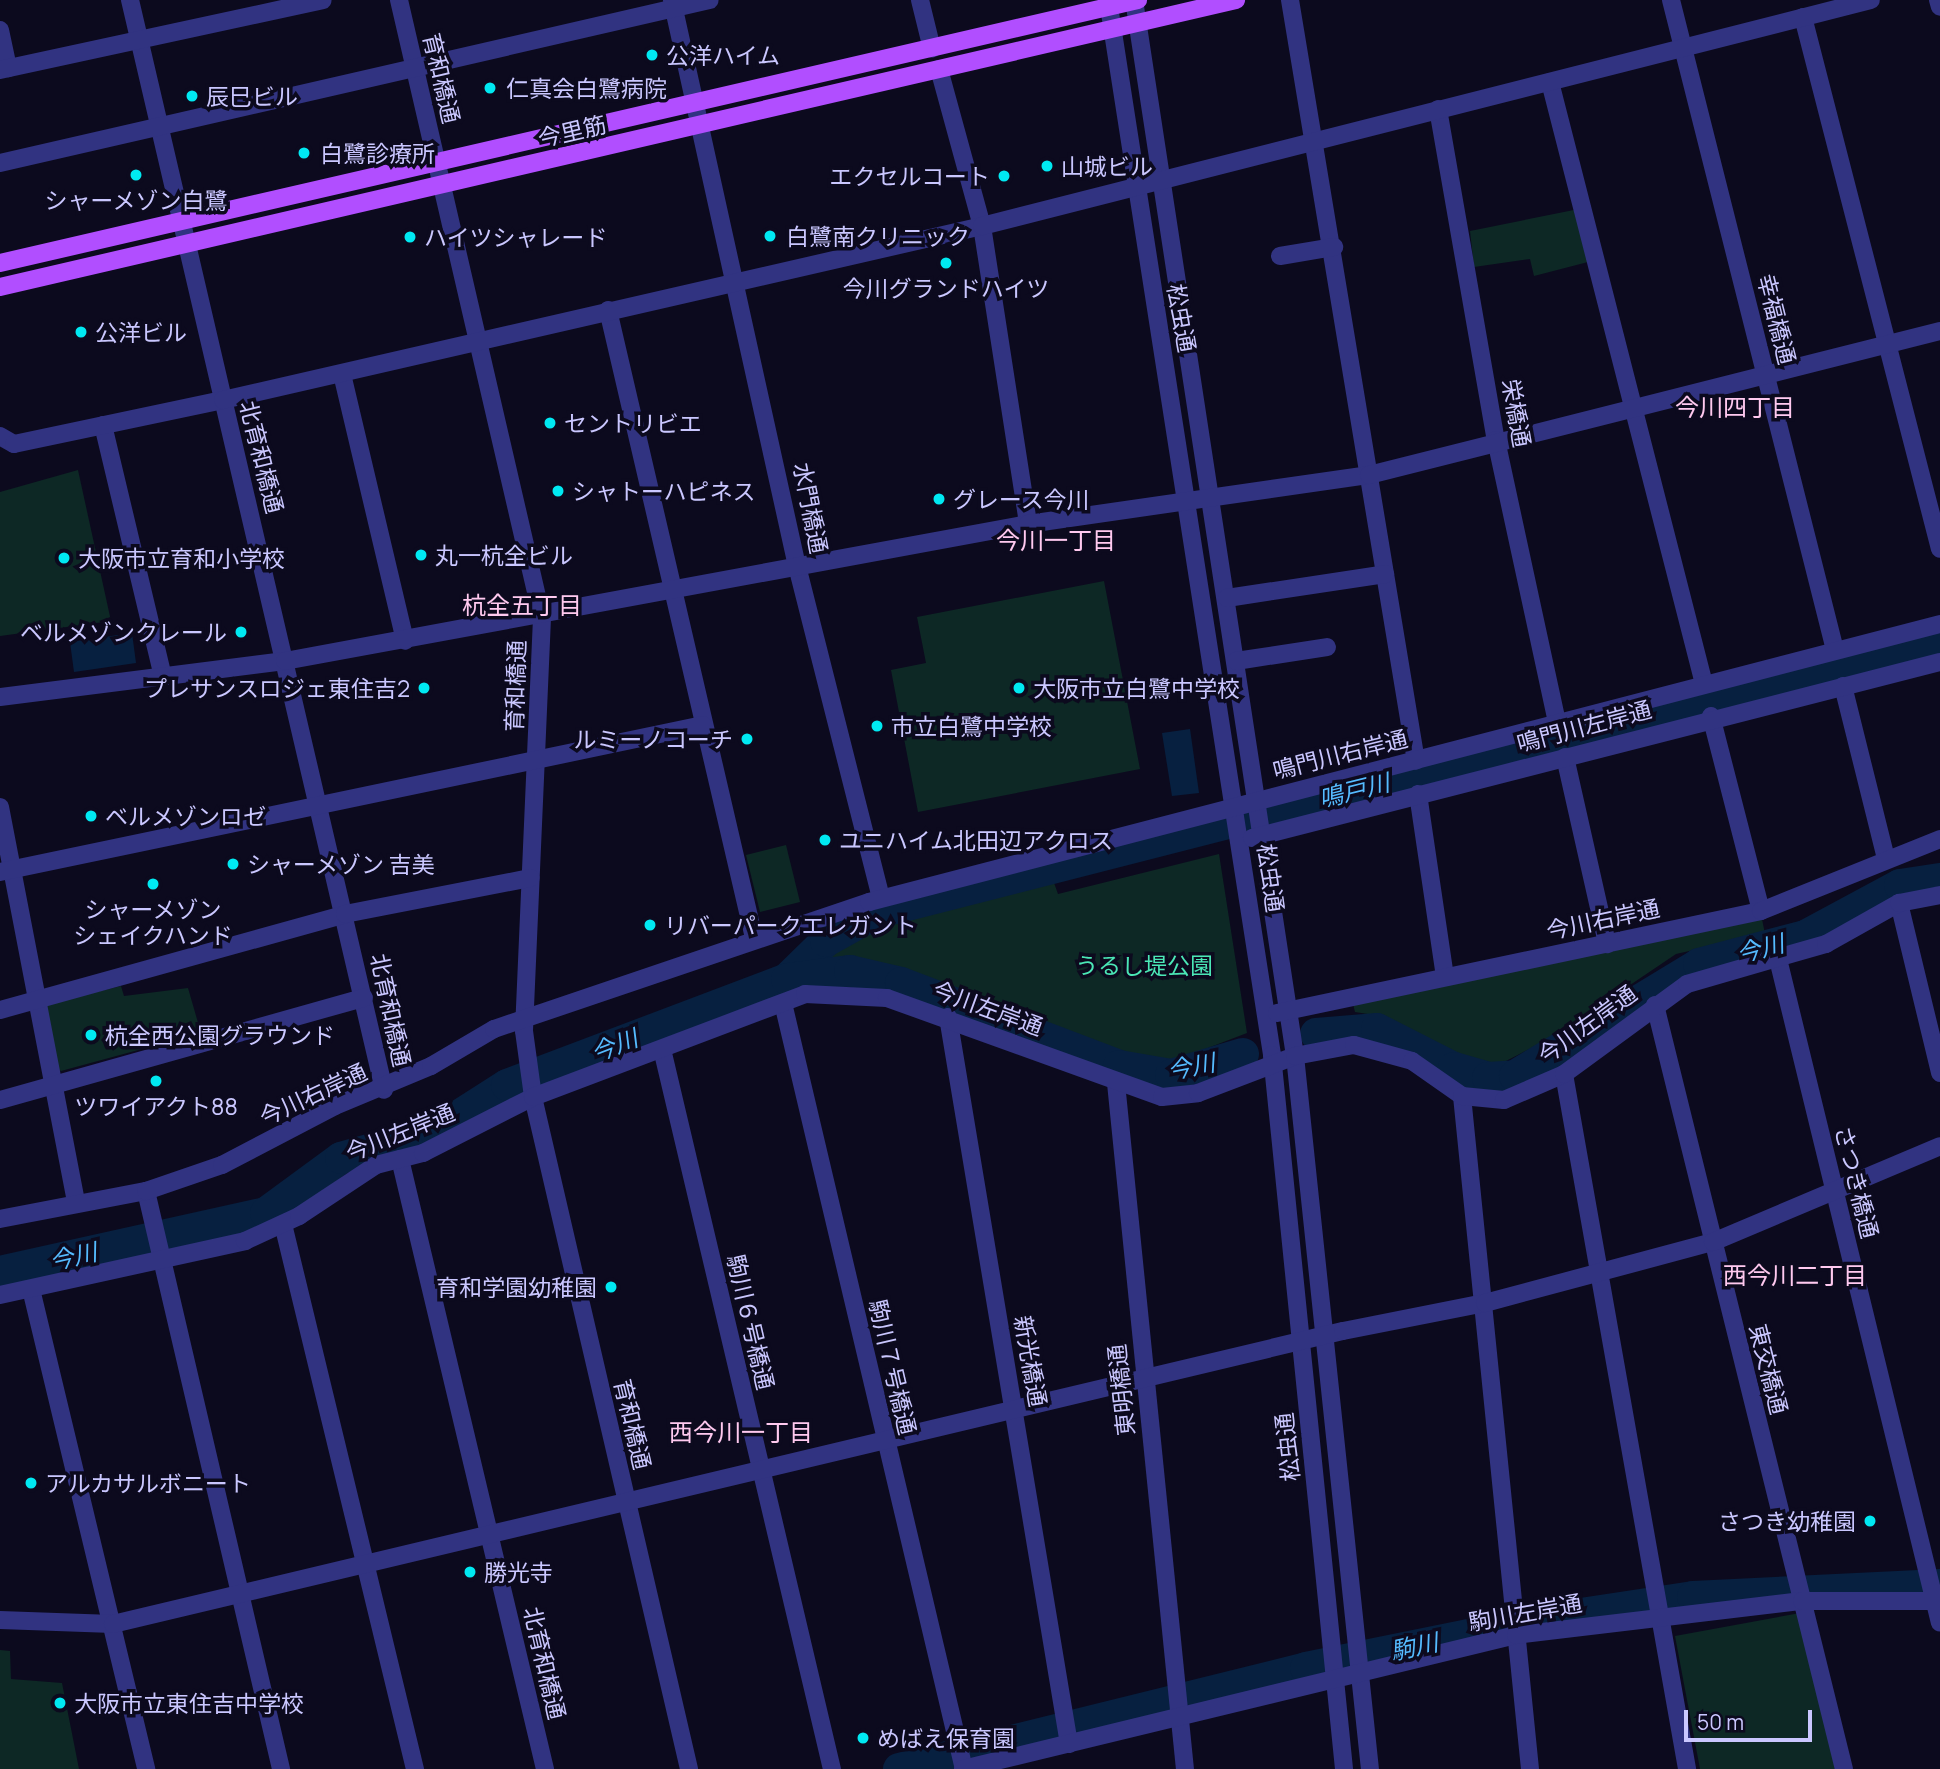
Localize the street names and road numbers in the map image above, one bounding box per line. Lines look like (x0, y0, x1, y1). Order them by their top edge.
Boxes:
street label: 育和橋通 (418, 30, 466, 126)
street label: 今里筋 (535, 110, 609, 152)
street label: 幸福橋通 (1752, 271, 1802, 367)
street label: 松虫通 (1162, 282, 1202, 354)
street label: 栄橋通 (1497, 377, 1537, 449)
street label: 北育和橋通 (235, 398, 289, 516)
street label: 水門橋通 (789, 460, 833, 556)
street label: 育和橋通 (500, 640, 530, 732)
street label: 鳴門川左岸通 (1514, 695, 1654, 757)
street label: 鳴門川右岸通 (1270, 724, 1410, 784)
street label: 松虫通 (1253, 842, 1289, 914)
street label: 今川右岸通 (1544, 894, 1662, 944)
street label: 北育和橋通 (366, 951, 416, 1069)
street label: 今川左岸通 (929, 975, 1047, 1041)
street label: 今川左岸通 (1532, 979, 1642, 1069)
street label: 今川右岸通 (255, 1057, 371, 1131)
street label: 今川左岸通 (342, 1098, 458, 1166)
street label: さつき橋通 (1830, 1123, 1884, 1241)
street label: 駒川６号橋通 (722, 1252, 780, 1392)
street label: 駒川７号橋通 (864, 1297, 922, 1437)
street label: 新光橋通 (1009, 1313, 1053, 1409)
street label: 東交橋通 (1744, 1321, 1794, 1417)
street label: 東明橋通 (1102, 1343, 1140, 1437)
street label: 育和橋通 (609, 1376, 657, 1472)
street label: 松虫通 (1270, 1411, 1304, 1483)
street label: 駒川左岸通 (1466, 1588, 1584, 1636)
street label: 北育和橋通 (519, 1604, 571, 1722)

